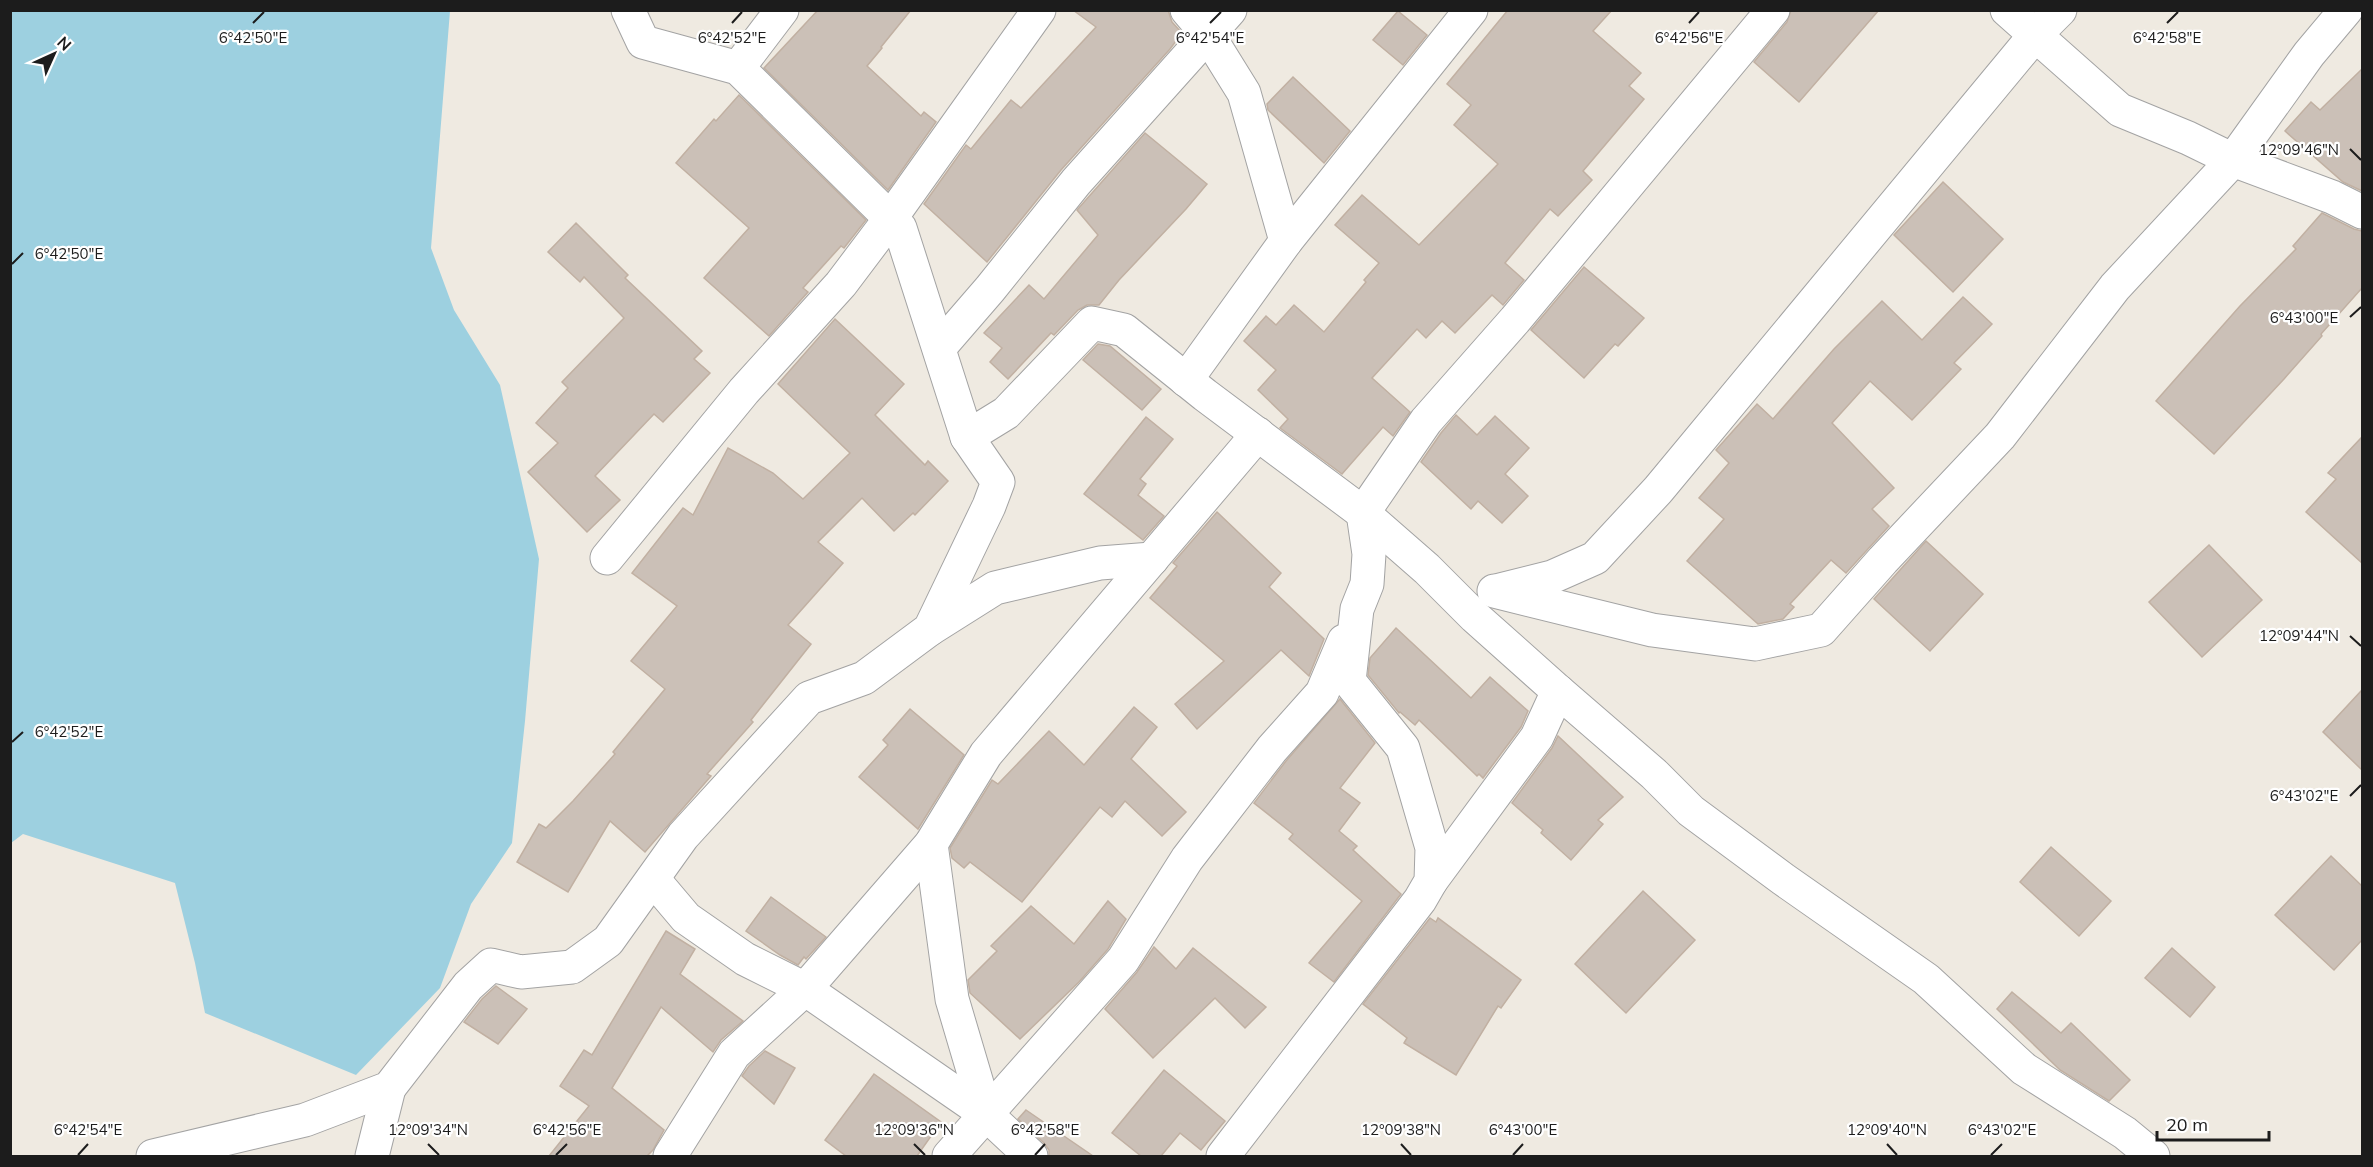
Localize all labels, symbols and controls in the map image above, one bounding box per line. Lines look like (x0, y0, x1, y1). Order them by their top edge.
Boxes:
north arrow (24, 24, 84, 84)
text: 6°42'50"E (219, 28, 287, 47)
text: 6°42'52"E (698, 28, 766, 47)
text: 6°42'54"E (1176, 28, 1244, 47)
text: 6°42'56"E (1655, 28, 1723, 47)
text: 6°42'58"E (2133, 28, 2201, 47)
text: N (53, 32, 76, 55)
text: 12°09'46"N (2259, 140, 2339, 159)
text: 6°42'50"E (35, 244, 103, 263)
text: 6°43'00"E (2270, 308, 2338, 327)
text: 12°09'44"N (2259, 626, 2339, 645)
text: 6°42'52"E (35, 722, 103, 741)
text: 6°43'02"E (2270, 786, 2338, 805)
scale bar (2157, 1104, 2270, 1142)
text: 20 m (2166, 1113, 2208, 1136)
text: 6°42'54"E (54, 1120, 122, 1139)
text: 12°09'34"N (388, 1120, 468, 1139)
text: 6°42'56"E (533, 1120, 601, 1139)
text: 12°09'36"N (874, 1120, 954, 1139)
text: 6°42'58"E (1011, 1120, 1079, 1139)
text: 12°09'38"N (1361, 1120, 1441, 1139)
text: 6°43'00"E (1489, 1120, 1557, 1139)
text: 12°09'40"N (1847, 1120, 1927, 1139)
text: 6°43'02"E (1968, 1120, 2036, 1139)

